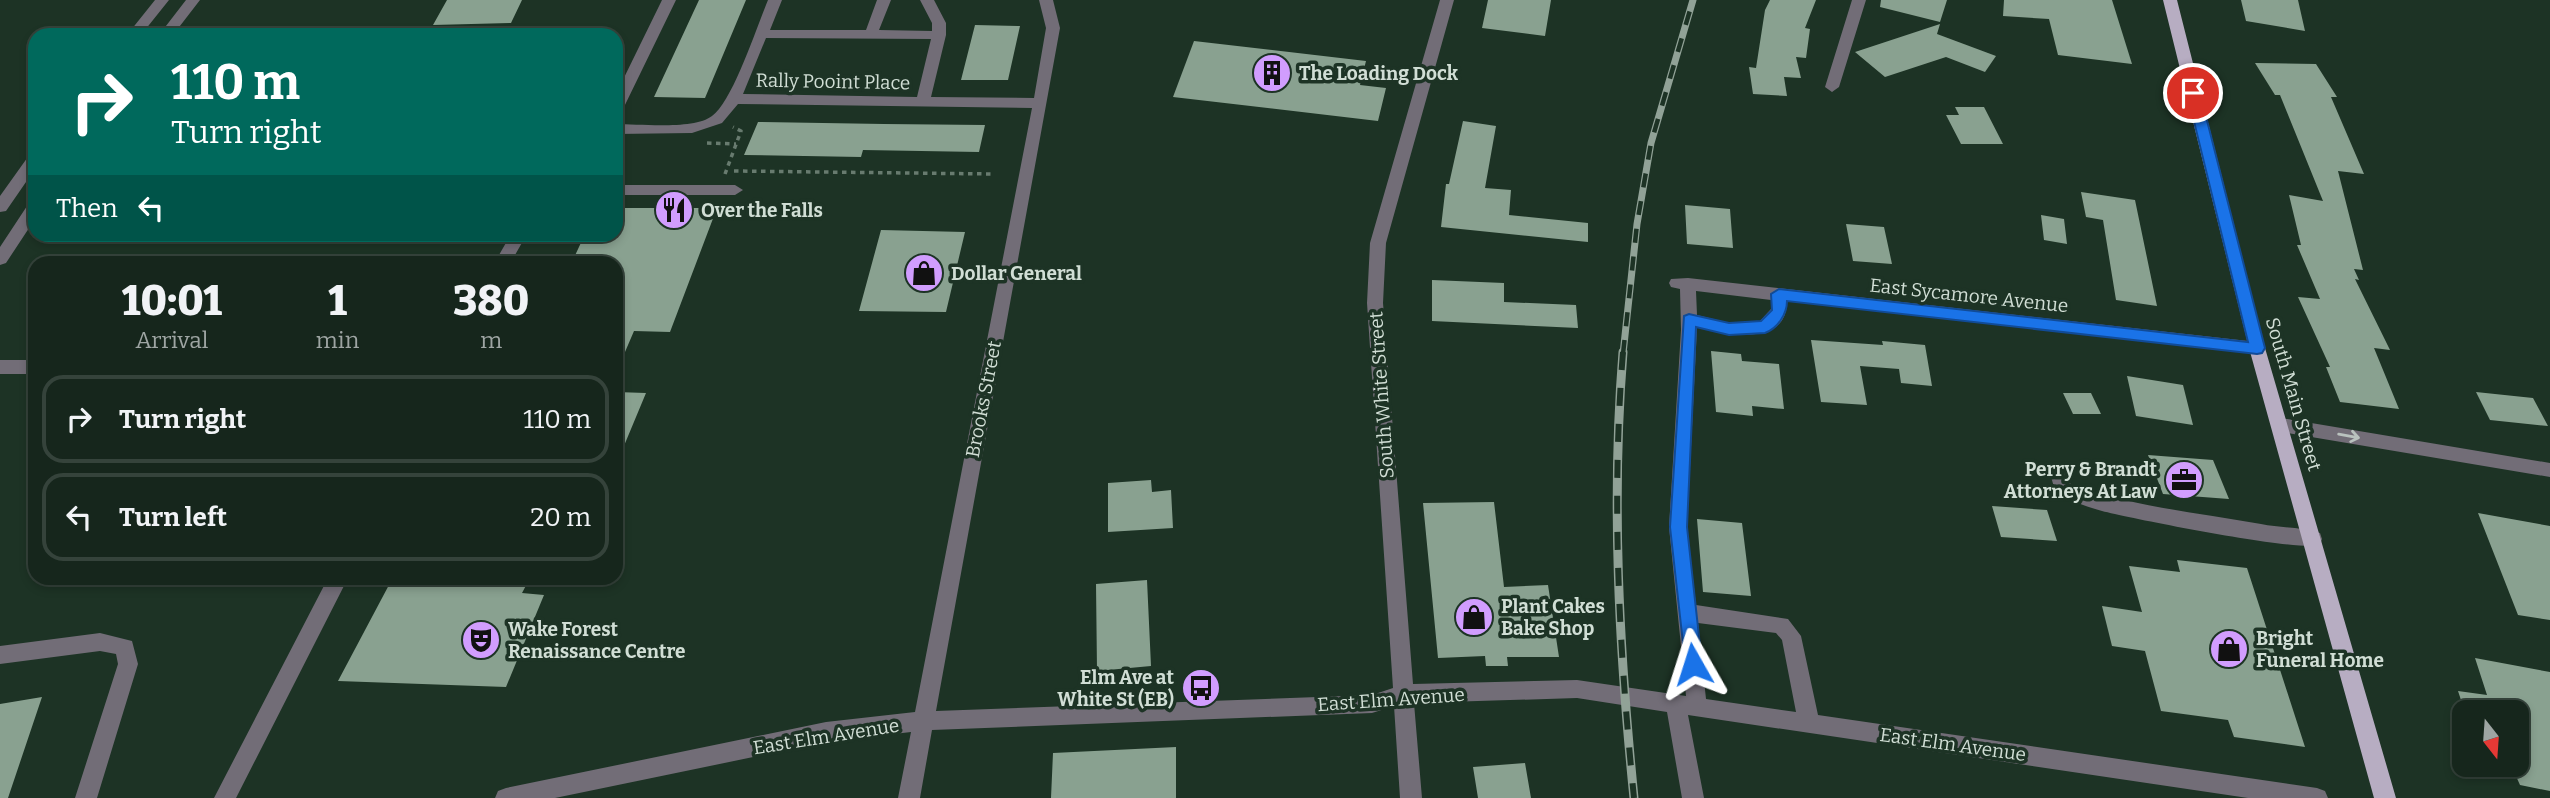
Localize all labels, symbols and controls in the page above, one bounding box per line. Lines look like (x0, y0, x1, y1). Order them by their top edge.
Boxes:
building icon: The Loading Dock (1251, 52, 1293, 94)
text: 110 m (171, 53, 300, 112)
icon: right (56, 56, 147, 147)
place label: The Loading Dock (1299, 62, 1459, 85)
pin (2163, 63, 2223, 123)
street label: Rally Pooint Place (755, 69, 911, 94)
icon: arrive (2174, 74, 2212, 112)
text: Turn right (171, 113, 322, 151)
icon: left (132, 189, 170, 227)
restaurant icon: Over the Falls (653, 189, 695, 231)
text: Then (56, 193, 118, 224)
place label: Over the Falls (701, 199, 823, 222)
shop icon: Dollar General (903, 252, 945, 294)
place label: Dollar General (951, 262, 1082, 285)
street label: East Sycamore Avenue (1868, 274, 2069, 317)
text: 10:01 (122, 276, 222, 326)
text: 1 (328, 276, 347, 326)
text: 380 (453, 276, 529, 326)
street label: South White Street (1364, 311, 1399, 479)
street label: South Main Street (2261, 315, 2326, 474)
text: Arrival (135, 326, 208, 354)
text: min (316, 326, 359, 354)
text: m (480, 326, 502, 354)
street label: Brooks Street (961, 339, 1006, 459)
icon: right (60, 400, 98, 438)
text: Turn right (119, 404, 246, 435)
text: 110 m (523, 404, 591, 435)
one-way arrow (2337, 430, 2359, 443)
place label: Perry & Brandt Attorneys At Law (2004, 458, 2157, 503)
office icon: Perry & Brandt Attorneys At Law (2163, 459, 2205, 501)
icon: left (60, 498, 98, 536)
text: Turn left (119, 502, 227, 533)
text: 20 m (530, 502, 591, 533)
place label: Plant Cakes Bake Shop (1501, 595, 1605, 640)
shop icon: Plant Cakes Bake Shop (1453, 596, 1495, 638)
place label: Wake Forest Renaissance Centre (508, 618, 685, 663)
theatre icon: Wake Forest Renaissance Centre (460, 619, 502, 661)
position arrow (1656, 627, 1730, 701)
place label: Bright Funeral Home (2256, 627, 2384, 672)
shop icon: Bright Funeral Home (2208, 628, 2250, 670)
place label: Elm Ave at White St (EB) (1057, 666, 1174, 711)
bus stop icon: Elm Ave at White St (EB) (1180, 667, 1222, 709)
street label: East Elm Avenue (1317, 683, 1465, 716)
north arrow (2452, 700, 2529, 777)
map controls (2452, 700, 2529, 777)
street label: East Elm Avenue (751, 714, 901, 759)
street label: East Elm Avenue (1878, 723, 2028, 766)

